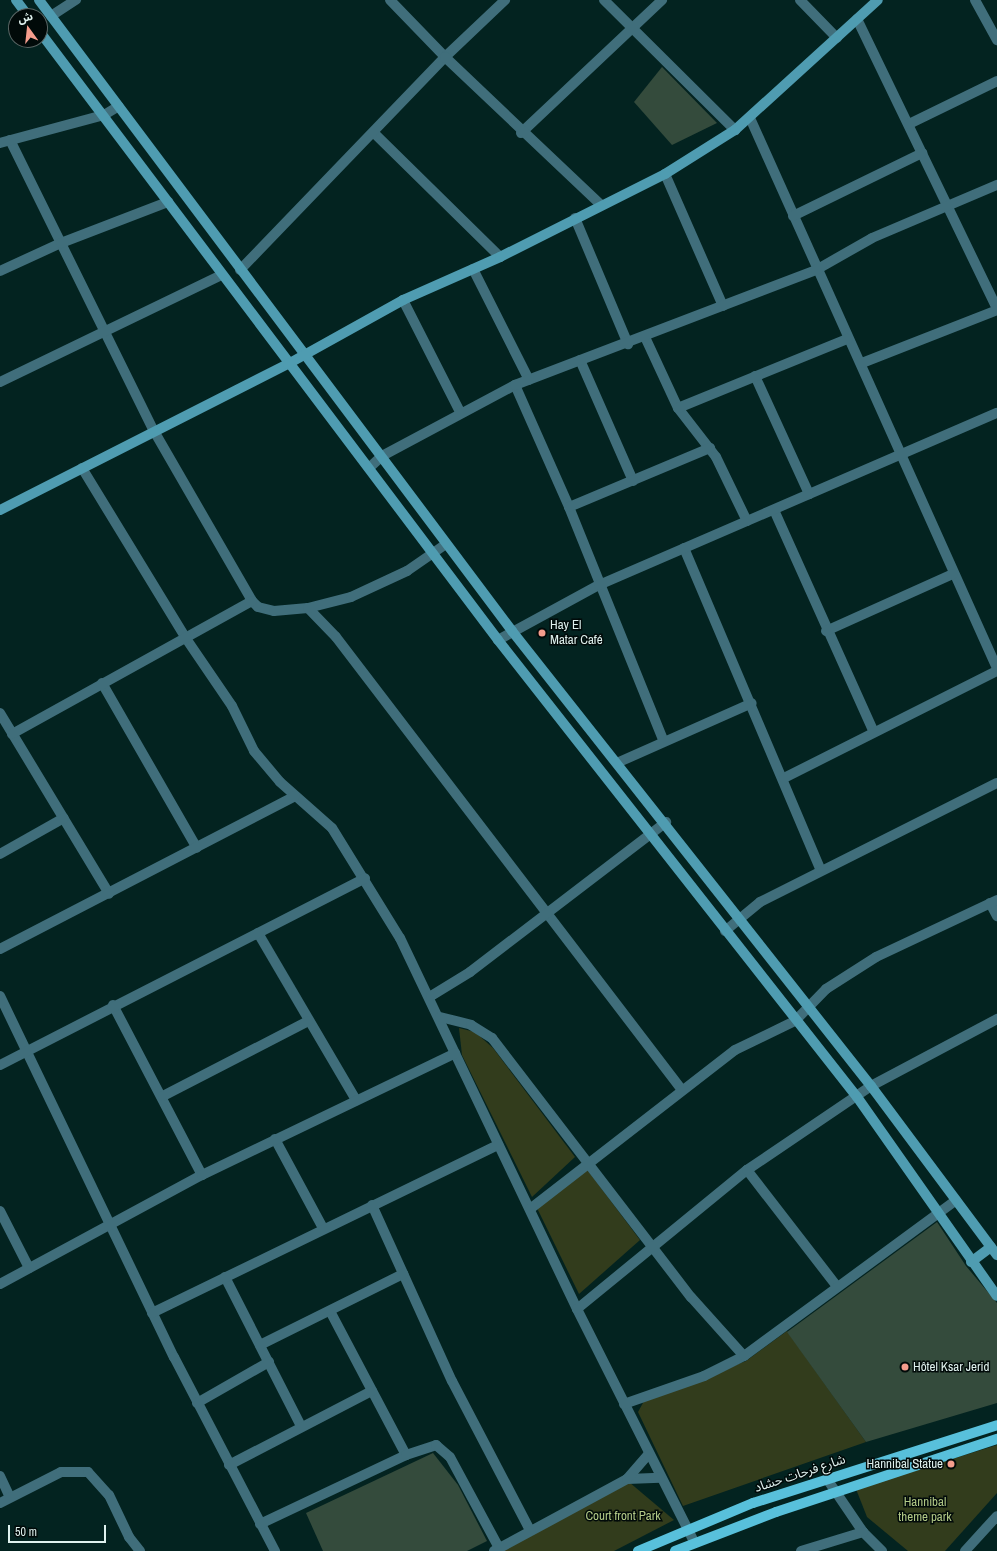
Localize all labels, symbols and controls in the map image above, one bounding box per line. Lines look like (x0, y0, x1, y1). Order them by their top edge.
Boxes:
north arrow (8, 8, 48, 48)
text: ش (16, 9, 34, 26)
place label: Hay El Matar Café (550, 618, 603, 649)
marker: Hay El Matar Café (537, 628, 547, 638)
place label: Hôtel Ksar Jerid (913, 1359, 989, 1375)
marker: Hôtel Ksar Jerid (900, 1362, 910, 1372)
street label: شارع فرحات حشاد (753, 1452, 847, 1496)
place label: Hannibal Statue (867, 1456, 943, 1472)
marker: Hannibal Statue (946, 1459, 956, 1469)
park label: Hannibal theme park (898, 1495, 952, 1526)
park label: Court front Park (585, 1508, 661, 1524)
scale bar (10, 1517, 108, 1543)
text: 50 m (15, 1524, 37, 1540)

